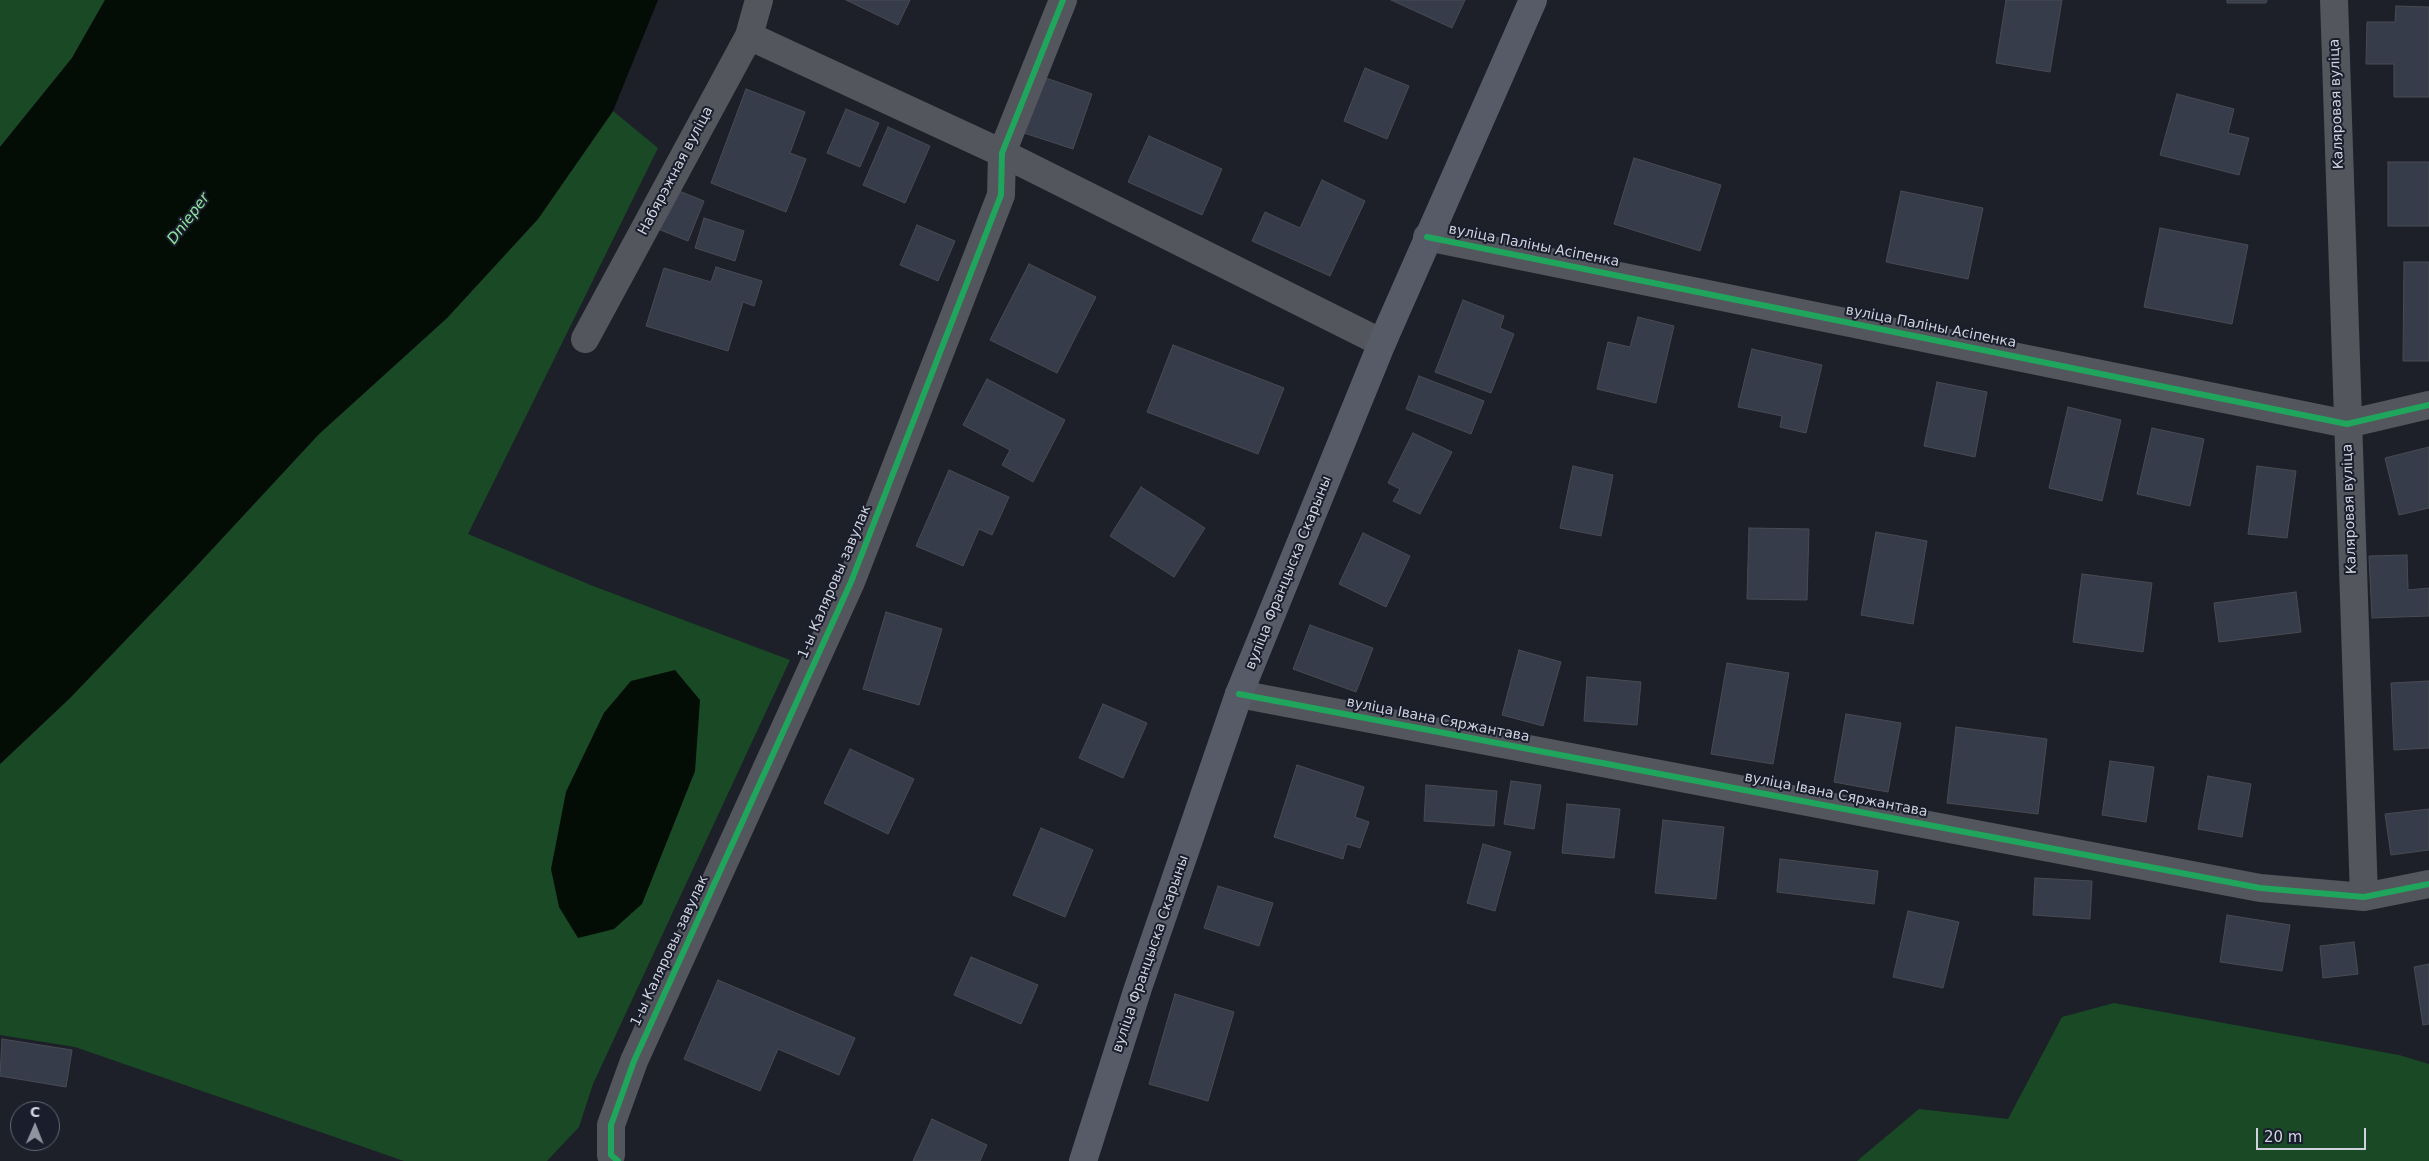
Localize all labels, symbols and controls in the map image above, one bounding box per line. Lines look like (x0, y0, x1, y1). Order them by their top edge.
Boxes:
street label: Каляровая вуліца (2326, 38, 2348, 170)
street label: Набярэжная вуліца (635, 104, 717, 238)
water label: Dnieper (164, 190, 214, 248)
street label: вуліца Паліны Асіпенка (1447, 221, 1621, 271)
street label: вуліца Паліны Асіпенка (1844, 302, 2018, 352)
street label: Каляровая вуліца (2339, 443, 2361, 575)
street label: вуліца Францыска Скарыны (1242, 474, 1336, 672)
street label: 1-ы Каляровы завулак (795, 503, 875, 661)
street label: вуліца Івана Сяржантава (1345, 694, 1531, 746)
street label: вуліца Івана Сяржантава (1743, 769, 1929, 821)
street label: вуліца Францыска Скарыны (1109, 853, 1193, 1055)
street label: 1-ы Каляровы завулак (627, 873, 713, 1029)
north arrow (10, 1101, 60, 1151)
text: С (30, 1104, 41, 1120)
scale bar (2259, 1118, 2369, 1150)
text: 20 m (2264, 1128, 2302, 1146)

